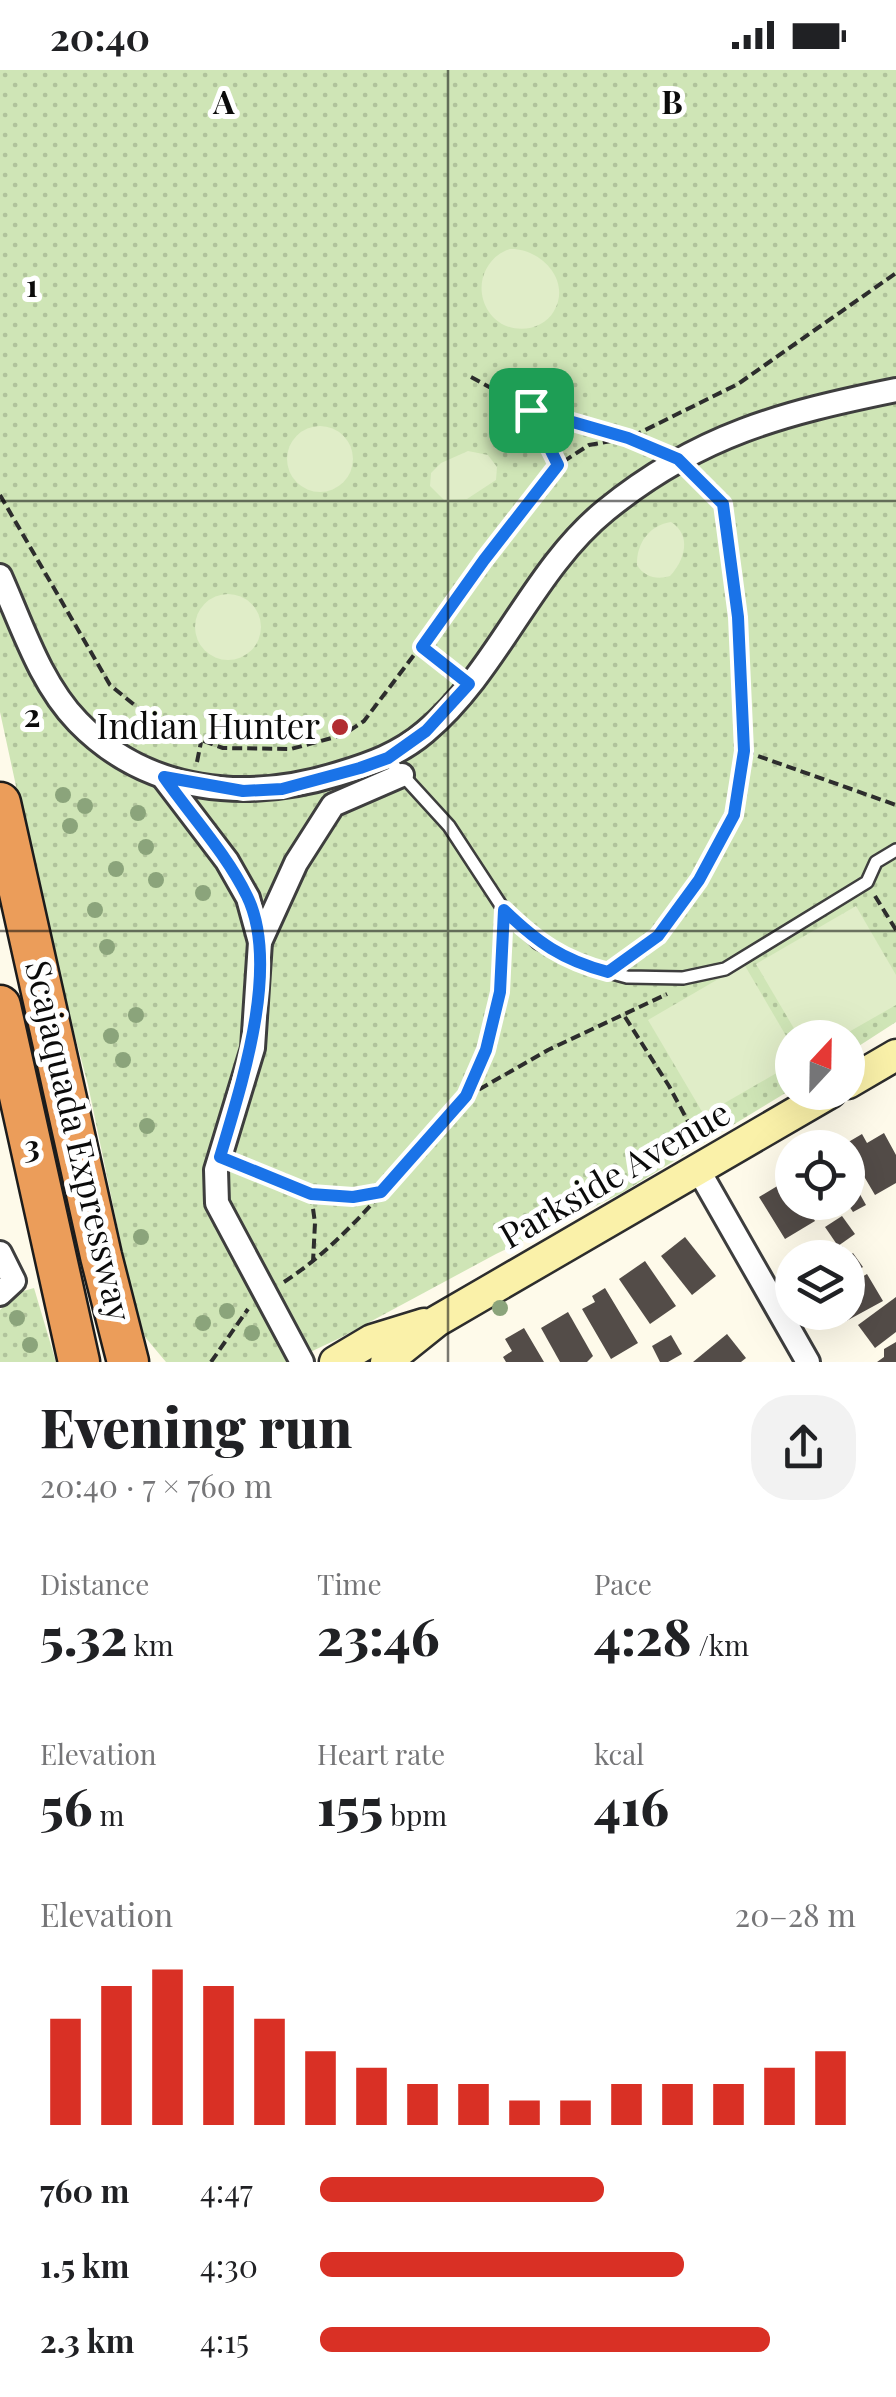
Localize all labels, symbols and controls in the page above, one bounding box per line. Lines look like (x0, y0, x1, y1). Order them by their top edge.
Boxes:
text: 20:40 (50, 10, 150, 61)
text: A (212, 79, 235, 122)
text: B (661, 79, 683, 122)
text: 1 (26, 262, 38, 305)
pin (489, 368, 574, 453)
icon: arrive (504, 383, 559, 438)
text: 2 (24, 692, 40, 735)
place label: Indian Hunter (97, 701, 320, 748)
marker: Indian Hunter (329, 716, 351, 738)
street label: Scajaquada Expressway (16, 955, 145, 1326)
north arrow (775, 1020, 865, 1110)
map controls (775, 1020, 865, 1330)
street label: Parkside Avenue (490, 1088, 738, 1258)
text: 3 (24, 1123, 40, 1166)
button: locate (775, 1130, 865, 1220)
button: layers (775, 1240, 865, 1330)
text: Evening run (40, 1388, 352, 1462)
button: share (751, 1395, 856, 1500)
text: 20:40 · 7 × 760 m (40, 1463, 272, 1506)
text: Distance (40, 1565, 149, 1602)
text: Time (317, 1565, 382, 1602)
text: Pace (594, 1565, 652, 1602)
text: 5.32 (40, 1602, 127, 1669)
text: 23:46 (317, 1602, 440, 1669)
text: 4:28 (594, 1602, 691, 1669)
text: km (127, 1626, 174, 1663)
text: /km (691, 1626, 749, 1663)
text: Elevation (40, 1735, 156, 1772)
text: Heart rate (317, 1735, 445, 1772)
text: kcal (594, 1735, 644, 1772)
text: 56 (40, 1772, 93, 1839)
text: 155 (317, 1772, 383, 1839)
text: 416 (594, 1772, 669, 1839)
text: m (93, 1796, 124, 1833)
text: bpm (383, 1796, 447, 1833)
text: Elevation (40, 1892, 173, 1935)
text: 20–28 m (735, 1892, 856, 1935)
text: 760 m (40, 2168, 130, 2211)
text: 4:47 (200, 2168, 253, 2211)
text: 1.5 km (40, 2243, 129, 2286)
text: 4:30 (200, 2243, 258, 2286)
text: 2.3 km (40, 2318, 135, 2361)
text: 4:15 (200, 2318, 249, 2361)

